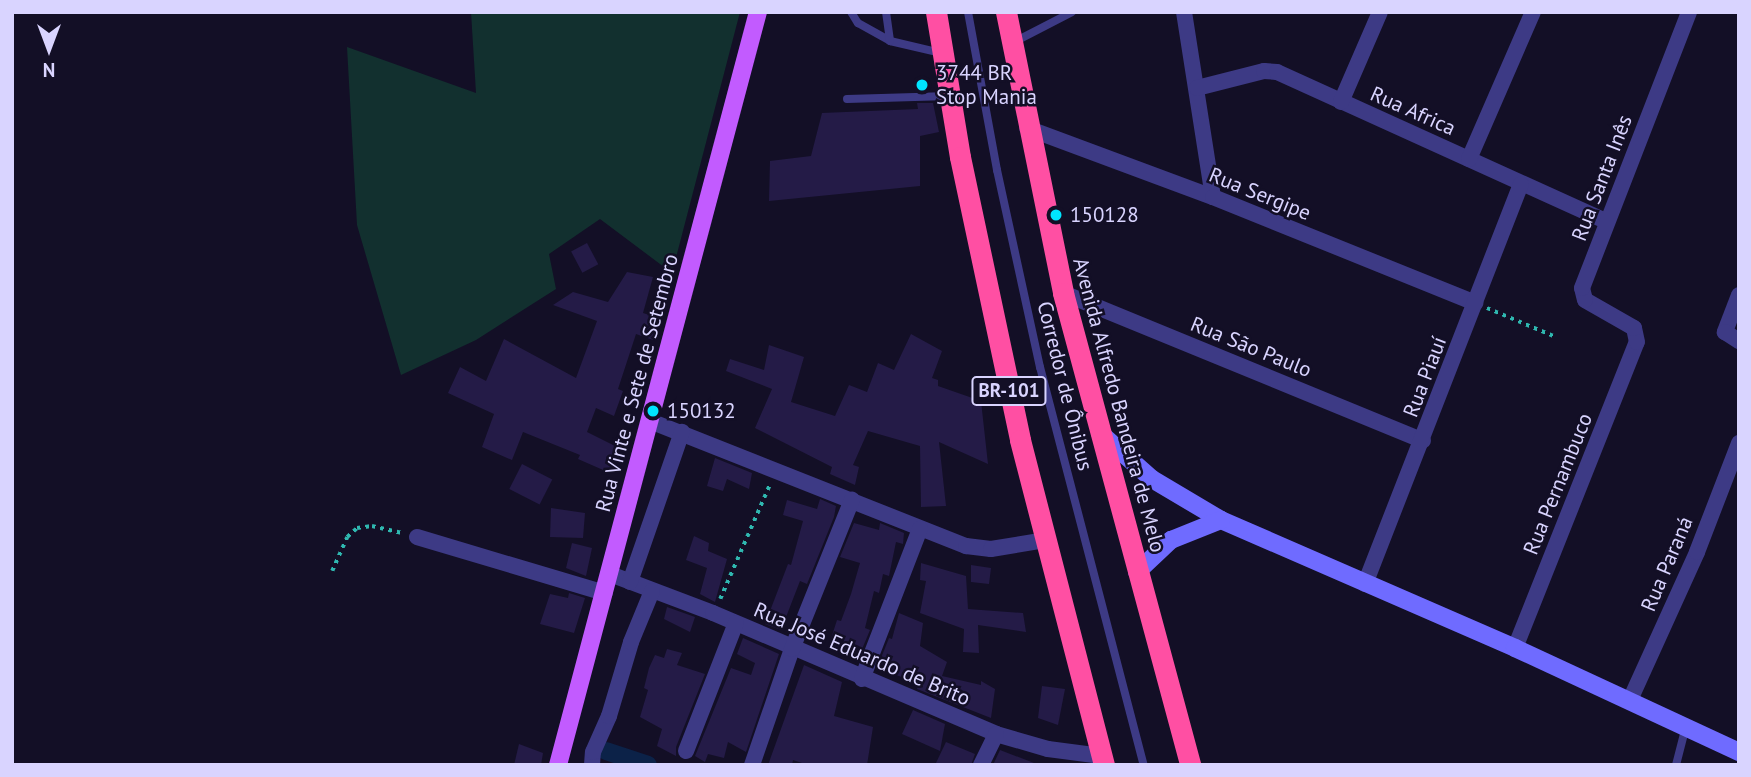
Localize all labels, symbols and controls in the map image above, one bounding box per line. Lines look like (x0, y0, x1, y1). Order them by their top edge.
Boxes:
north arrow (14, 14, 84, 84)
text: N (43, 58, 55, 82)
place label: 3744 BR Stop Mania (936, 60, 1037, 110)
marker: 3744 BR Stop Mania (914, 77, 930, 93)
street label: Rua Africa (1366, 81, 1460, 141)
street label: Rua Santa Inês (1566, 111, 1638, 245)
street label: Rua Sergipe (1205, 162, 1315, 226)
place label: 150128 (1070, 202, 1139, 228)
marker: 150128 (1048, 207, 1064, 223)
street label: Rua Vinte e Sete de Setembro (590, 251, 684, 515)
street label: Avenida Alfredo Bandeira de Melo (1067, 255, 1171, 555)
street label: Corredor de Ônibus (1032, 299, 1098, 473)
street label: Rua São Paulo (1187, 311, 1315, 383)
street label: Rua Piauí (1398, 333, 1452, 421)
road number: BR-101 (970, 376, 1048, 406)
place label: 150132 (667, 398, 736, 424)
marker: 150132 (645, 403, 661, 419)
street label: Rua Pernambuco (1518, 410, 1598, 558)
street label: Rua Paraná (1636, 513, 1698, 615)
street label: Rua José Eduardo de Brito (750, 597, 974, 711)

